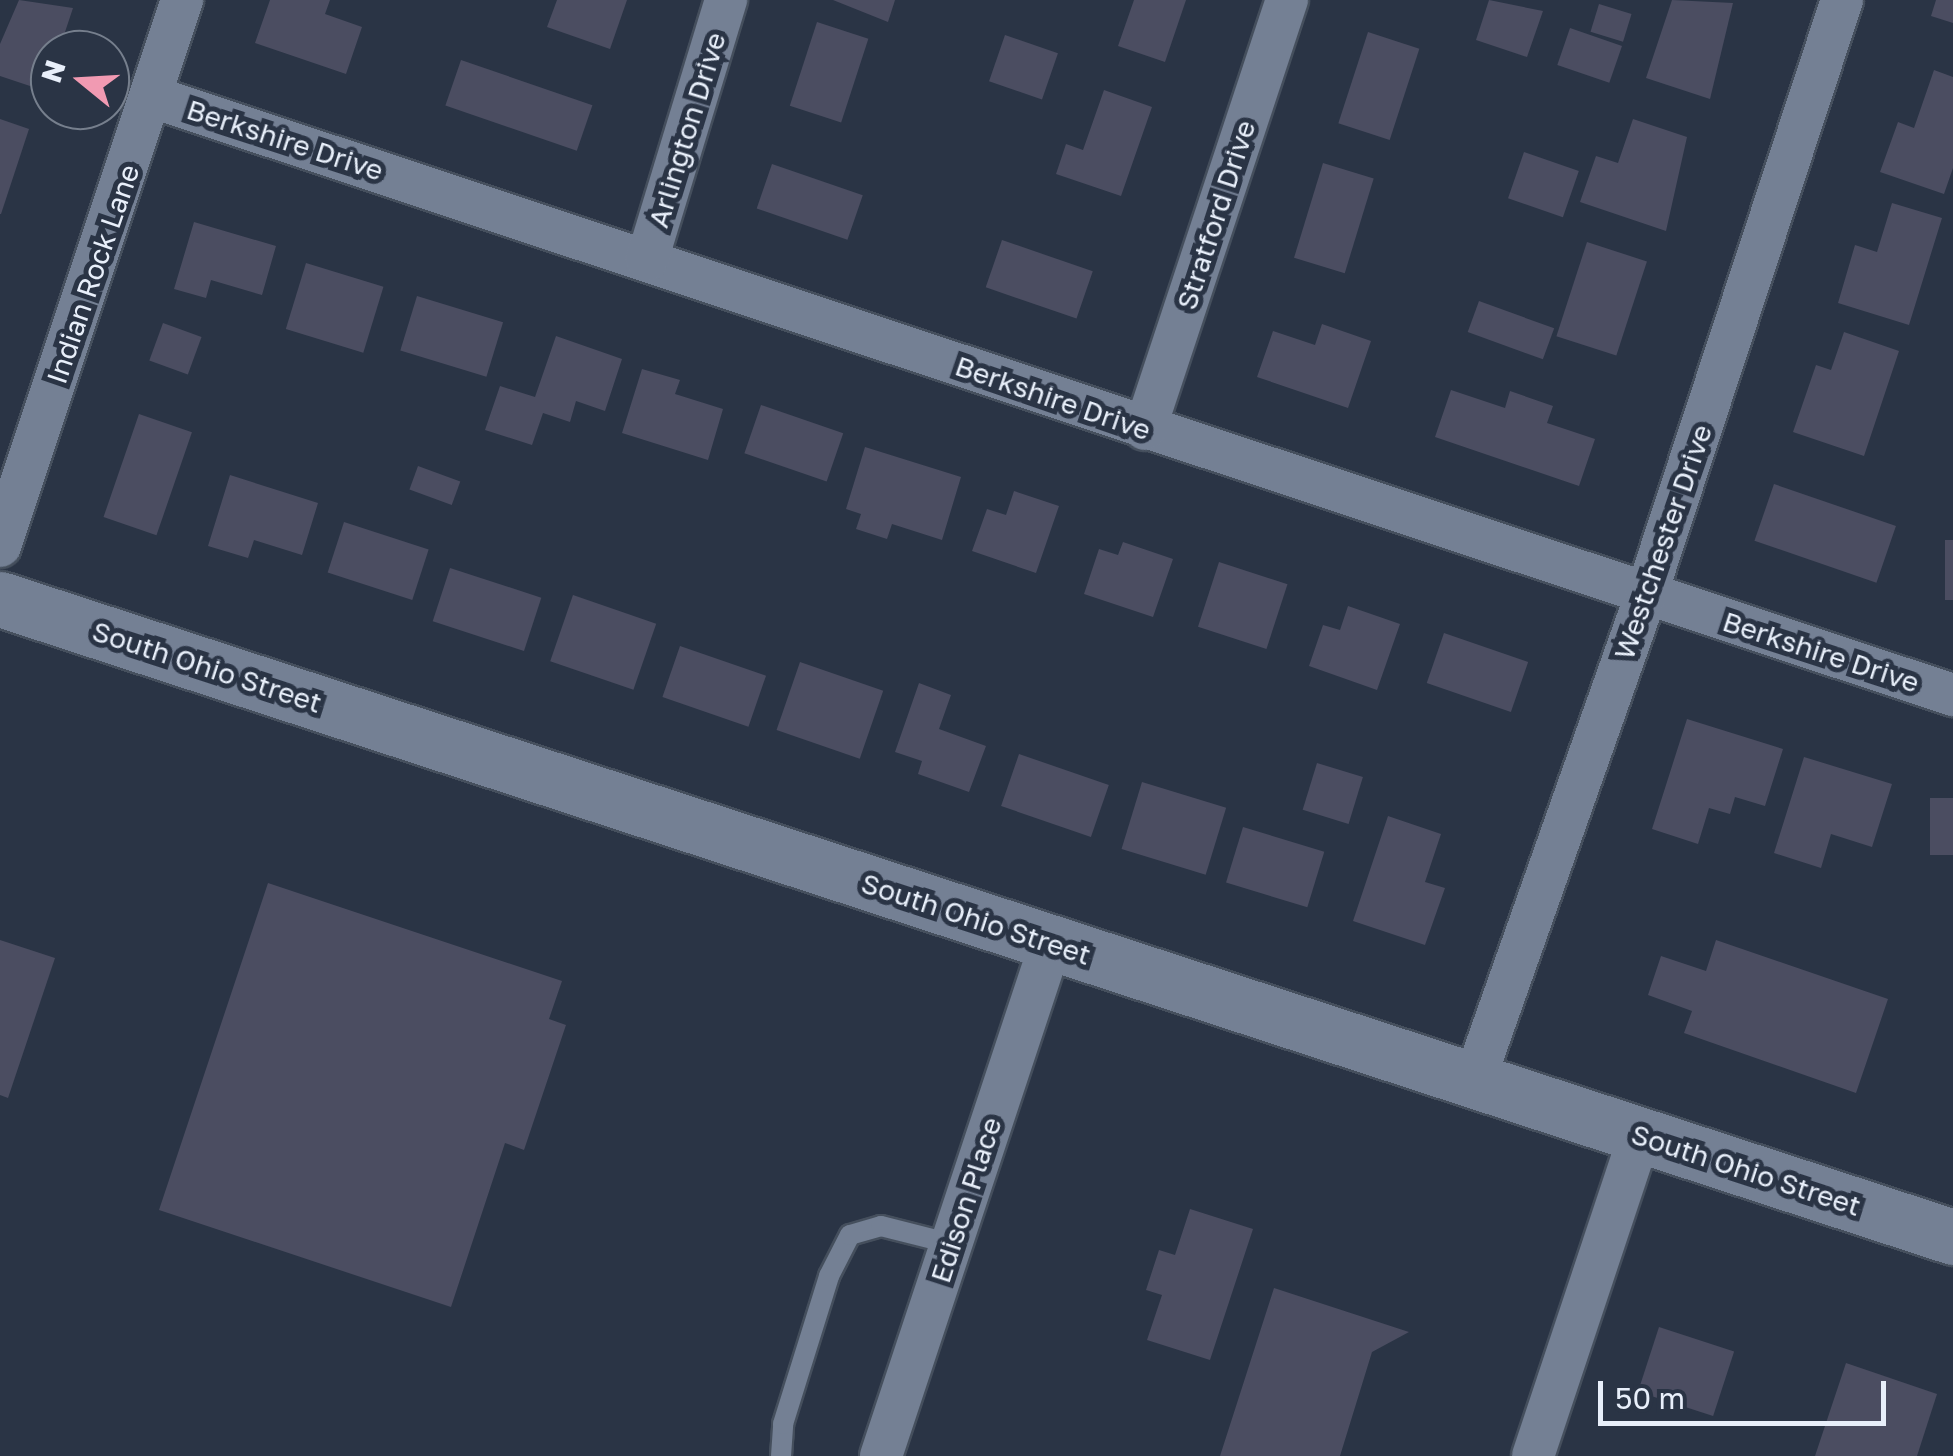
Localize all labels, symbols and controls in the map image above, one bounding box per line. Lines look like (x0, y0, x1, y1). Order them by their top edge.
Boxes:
street label: Arlington Drive (641, 28, 733, 232)
north arrow (30, 30, 130, 130)
text: N (34, 56, 72, 86)
street label: Berkshire Drive (183, 92, 387, 188)
street label: Stratford Drive (1170, 116, 1262, 314)
street label: Indian Rock Lane (40, 160, 146, 388)
street label: Berkshire Drive (951, 349, 1155, 447)
street label: Westchester Drive (1607, 420, 1719, 664)
street label: Berkshire Drive (1719, 604, 1923, 700)
street label: South Ohio Street (88, 614, 326, 720)
street label: South Ohio Street (857, 866, 1095, 972)
street label: Edison Place (923, 1113, 1009, 1287)
street label: South Ohio Street (1627, 1117, 1865, 1223)
scale bar (1603, 1361, 1890, 1423)
text: 50 m (1615, 1380, 1685, 1416)

